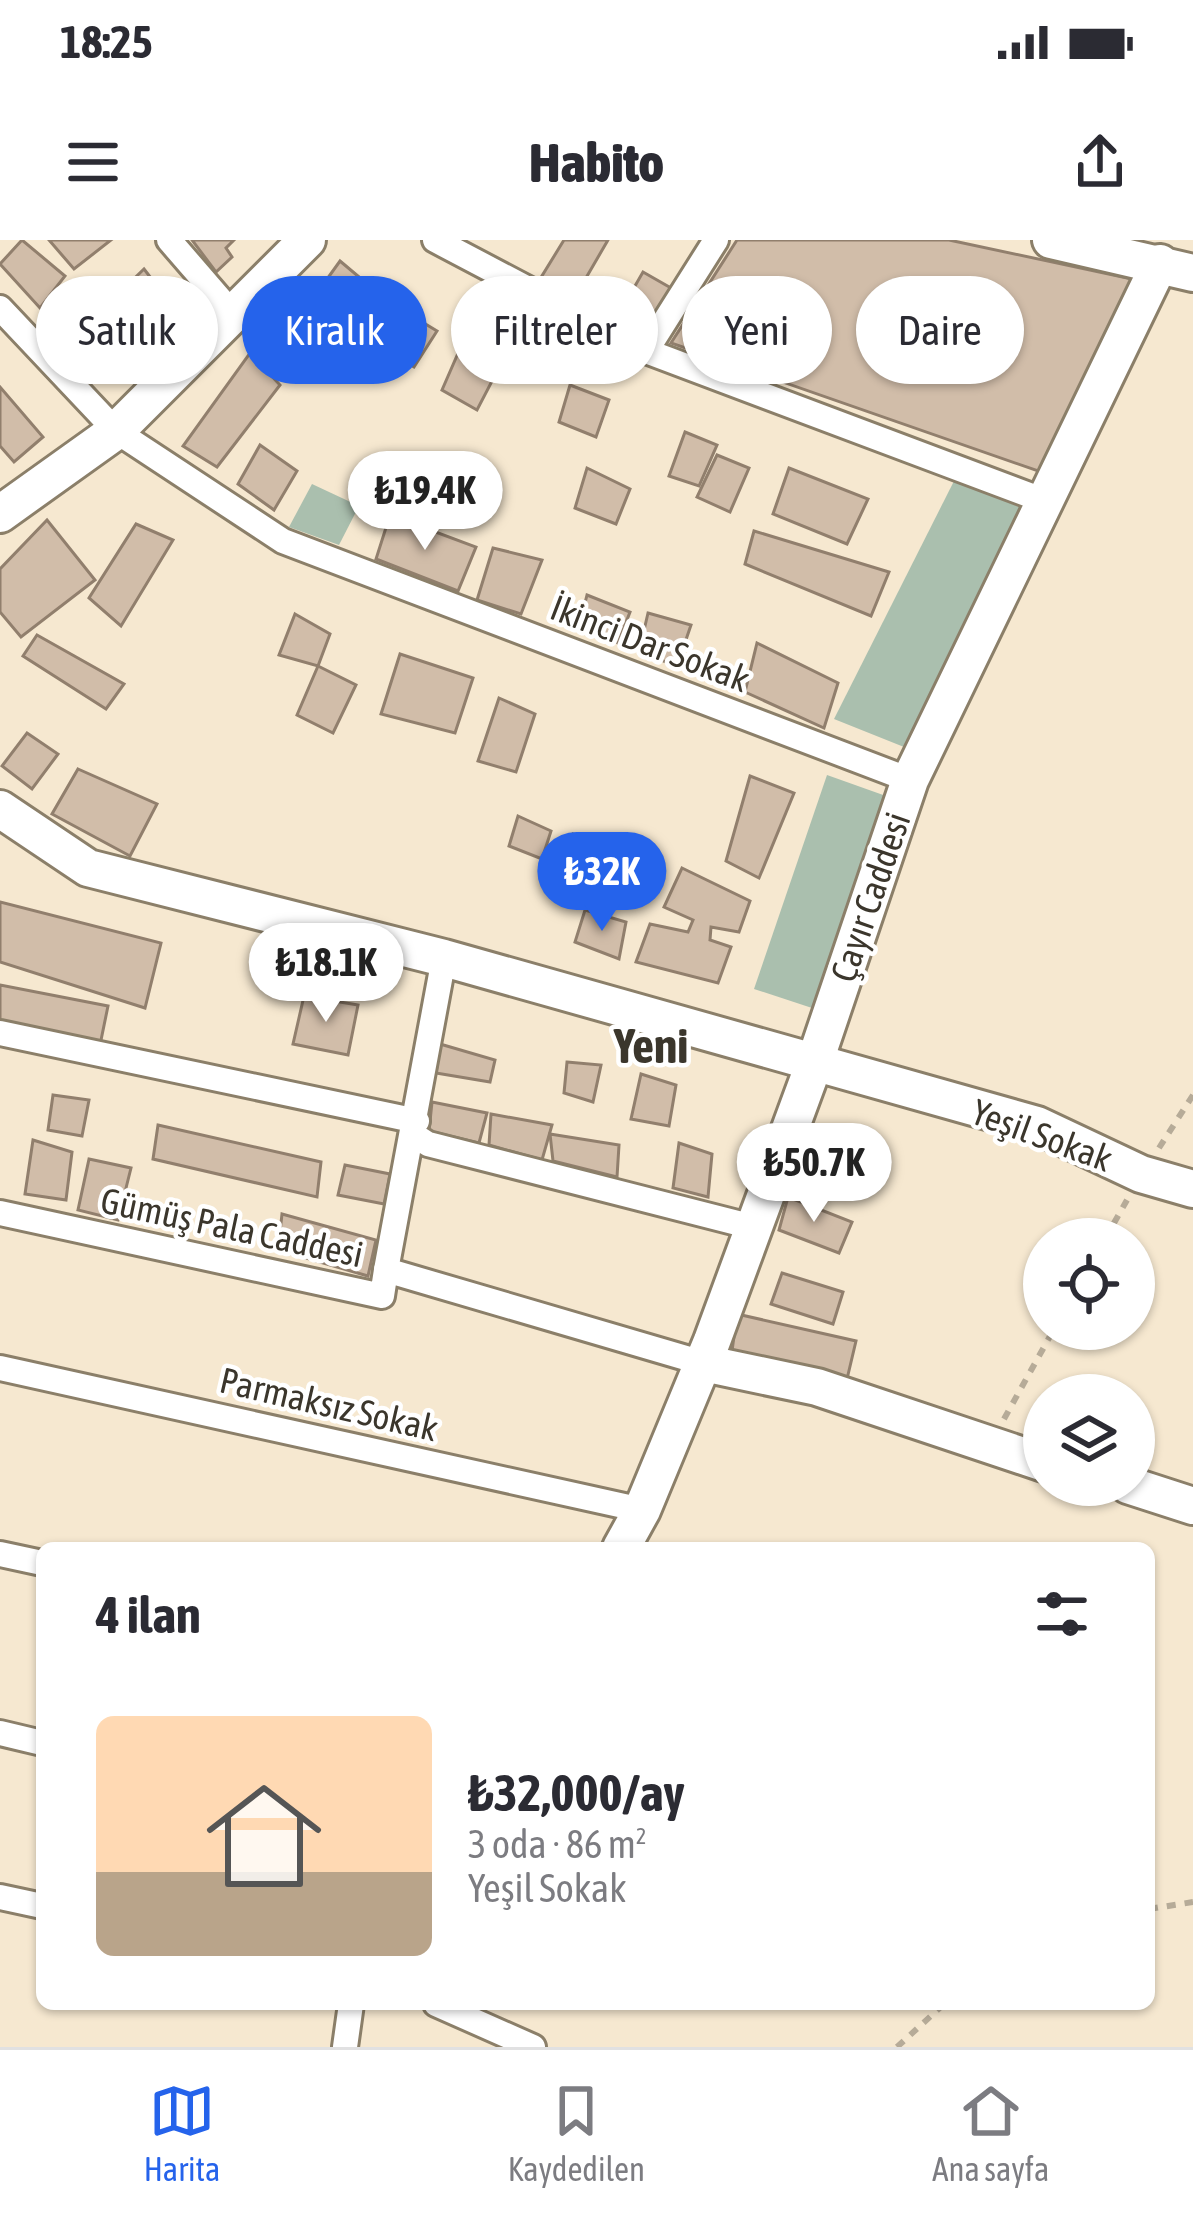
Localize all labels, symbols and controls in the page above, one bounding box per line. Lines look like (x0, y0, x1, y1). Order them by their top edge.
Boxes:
text: 18:25 (60, 16, 153, 68)
icon: menu (60, 129, 126, 195)
icon: share (1067, 129, 1133, 195)
text: Habito (529, 132, 664, 193)
chip: Satılık (36, 276, 218, 384)
chip: Kiralık (242, 276, 427, 384)
chip: Filtreler (451, 276, 658, 384)
chip: Yeni (682, 276, 832, 384)
chip: Daire (856, 276, 1024, 384)
pin: ₺19.4K (327, 451, 523, 553)
text: ₺19.4K (375, 468, 475, 512)
street label: İkinci Dar Sokak (545, 586, 755, 700)
street label: Çayır Caddesi (821, 807, 919, 987)
pin: ₺32K (531, 832, 673, 934)
text: ₺32K (564, 849, 640, 893)
pin: ₺18.1K (228, 923, 424, 1025)
text: ₺18.1K (276, 940, 376, 984)
district label: Yeni (613, 1018, 688, 1073)
street label: Yeşil Sokak (966, 1090, 1118, 1180)
pin: ₺50.7K (716, 1123, 912, 1225)
text: ₺50.7K (764, 1140, 864, 1184)
street label: Gümüş Pala Caddesi (97, 1179, 367, 1275)
map controls (1023, 1218, 1155, 1506)
button: locate (1023, 1218, 1155, 1350)
street label: Parmaksız Sokak (216, 1359, 442, 1449)
button: layers (1023, 1374, 1155, 1506)
icon: filters (1029, 1581, 1095, 1647)
text: 4 ilan (96, 1585, 201, 1644)
text: ₺32,000/ay (468, 1763, 684, 1822)
icon: home (192, 1764, 336, 1908)
text: 3 oda · 86 m² (468, 1822, 647, 1866)
text: Yeşil Sokak (468, 1866, 626, 1910)
tab: Harita (144, 2078, 220, 2188)
tab: Kaydedilen (508, 2078, 645, 2188)
tab: Ana sayfa (932, 2078, 1049, 2188)

